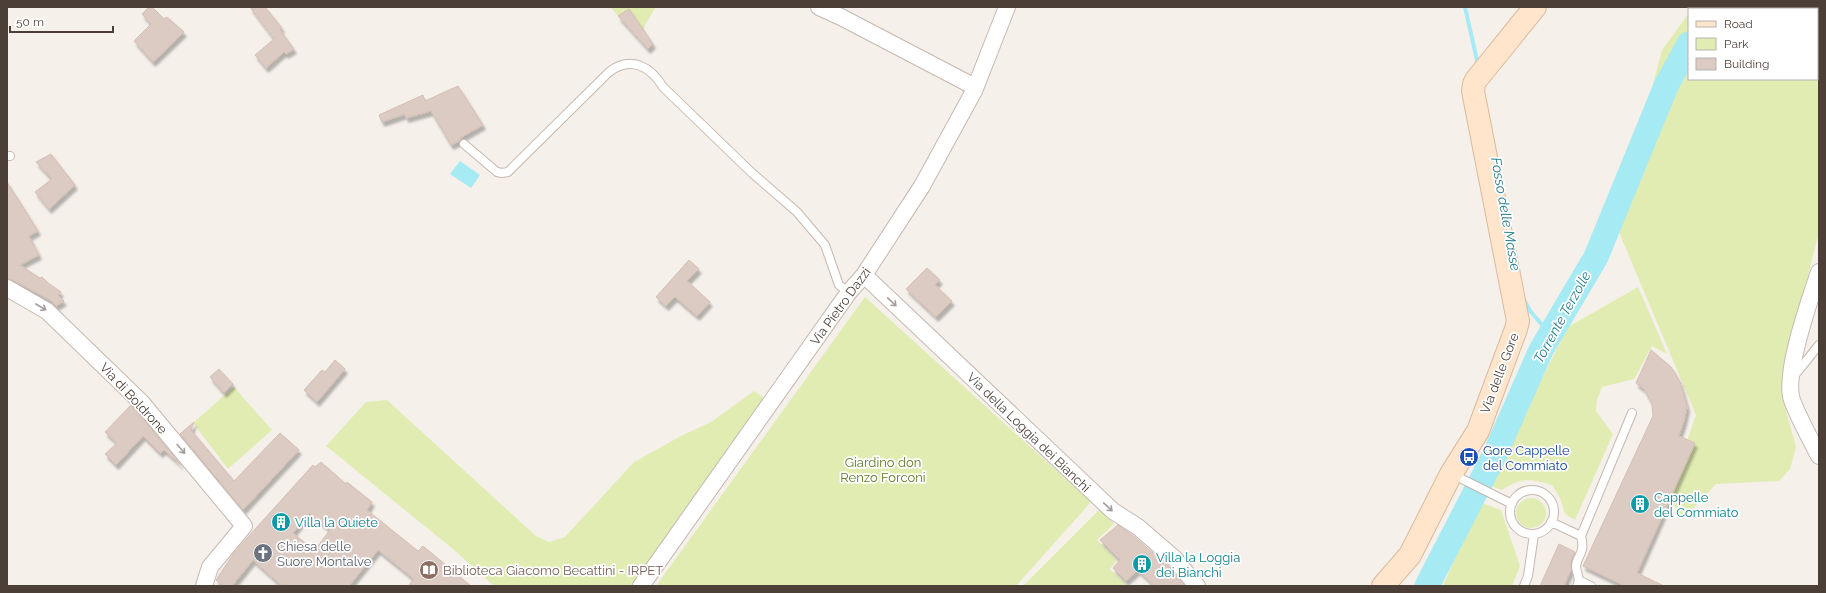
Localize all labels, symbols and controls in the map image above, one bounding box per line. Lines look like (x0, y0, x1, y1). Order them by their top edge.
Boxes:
scale bar (10, 8, 113, 34)
legend (1688, 8, 1818, 80)
text: 50 m (16, 15, 44, 29)
text: Road (1724, 17, 1753, 31)
text: Park (1724, 37, 1749, 51)
text: Building (1724, 57, 1770, 71)
water label: Fosso delle Masse (1488, 156, 1524, 272)
street label: Via Pietro Dazzi (807, 265, 874, 348)
water label: Torrente Terzolle (1530, 268, 1594, 366)
one-way arrow (887, 297, 897, 307)
one-way arrow (35, 304, 47, 312)
street label: Via delle Gore (1477, 331, 1522, 415)
street label: Via di Boldrone (97, 360, 171, 437)
street label: Via della Loggia dei Bianchi (964, 370, 1093, 495)
place label: Gore Cappelle del Commiato (1483, 443, 1570, 473)
one-way arrow (176, 444, 185, 455)
bus stop icon: Gore Cappelle del Commiato (1458, 446, 1480, 468)
park label: Giardino don Renzo Forconi (840, 455, 926, 485)
place label: Cappelle del Commiato (1654, 490, 1739, 520)
building icon: Cappelle del Commiato (1629, 493, 1651, 515)
one-way arrow (1103, 502, 1113, 512)
building icon: Villa la Quiete (270, 511, 292, 533)
place label: Villa la Quiete (295, 515, 378, 530)
place label: Chiesa delle Suore Montalve (277, 539, 372, 569)
church icon: Chiesa delle Suore Montalve (252, 542, 274, 564)
place label: Villa la Loggia dei Bianchi (1156, 550, 1240, 580)
building icon: Villa la Loggia dei Bianchi (1131, 553, 1153, 575)
library icon: Biblioteca Giacomo Becattini - IRPET (418, 559, 440, 581)
place label: Biblioteca Giacomo Becattini - IRPET (443, 563, 663, 578)

